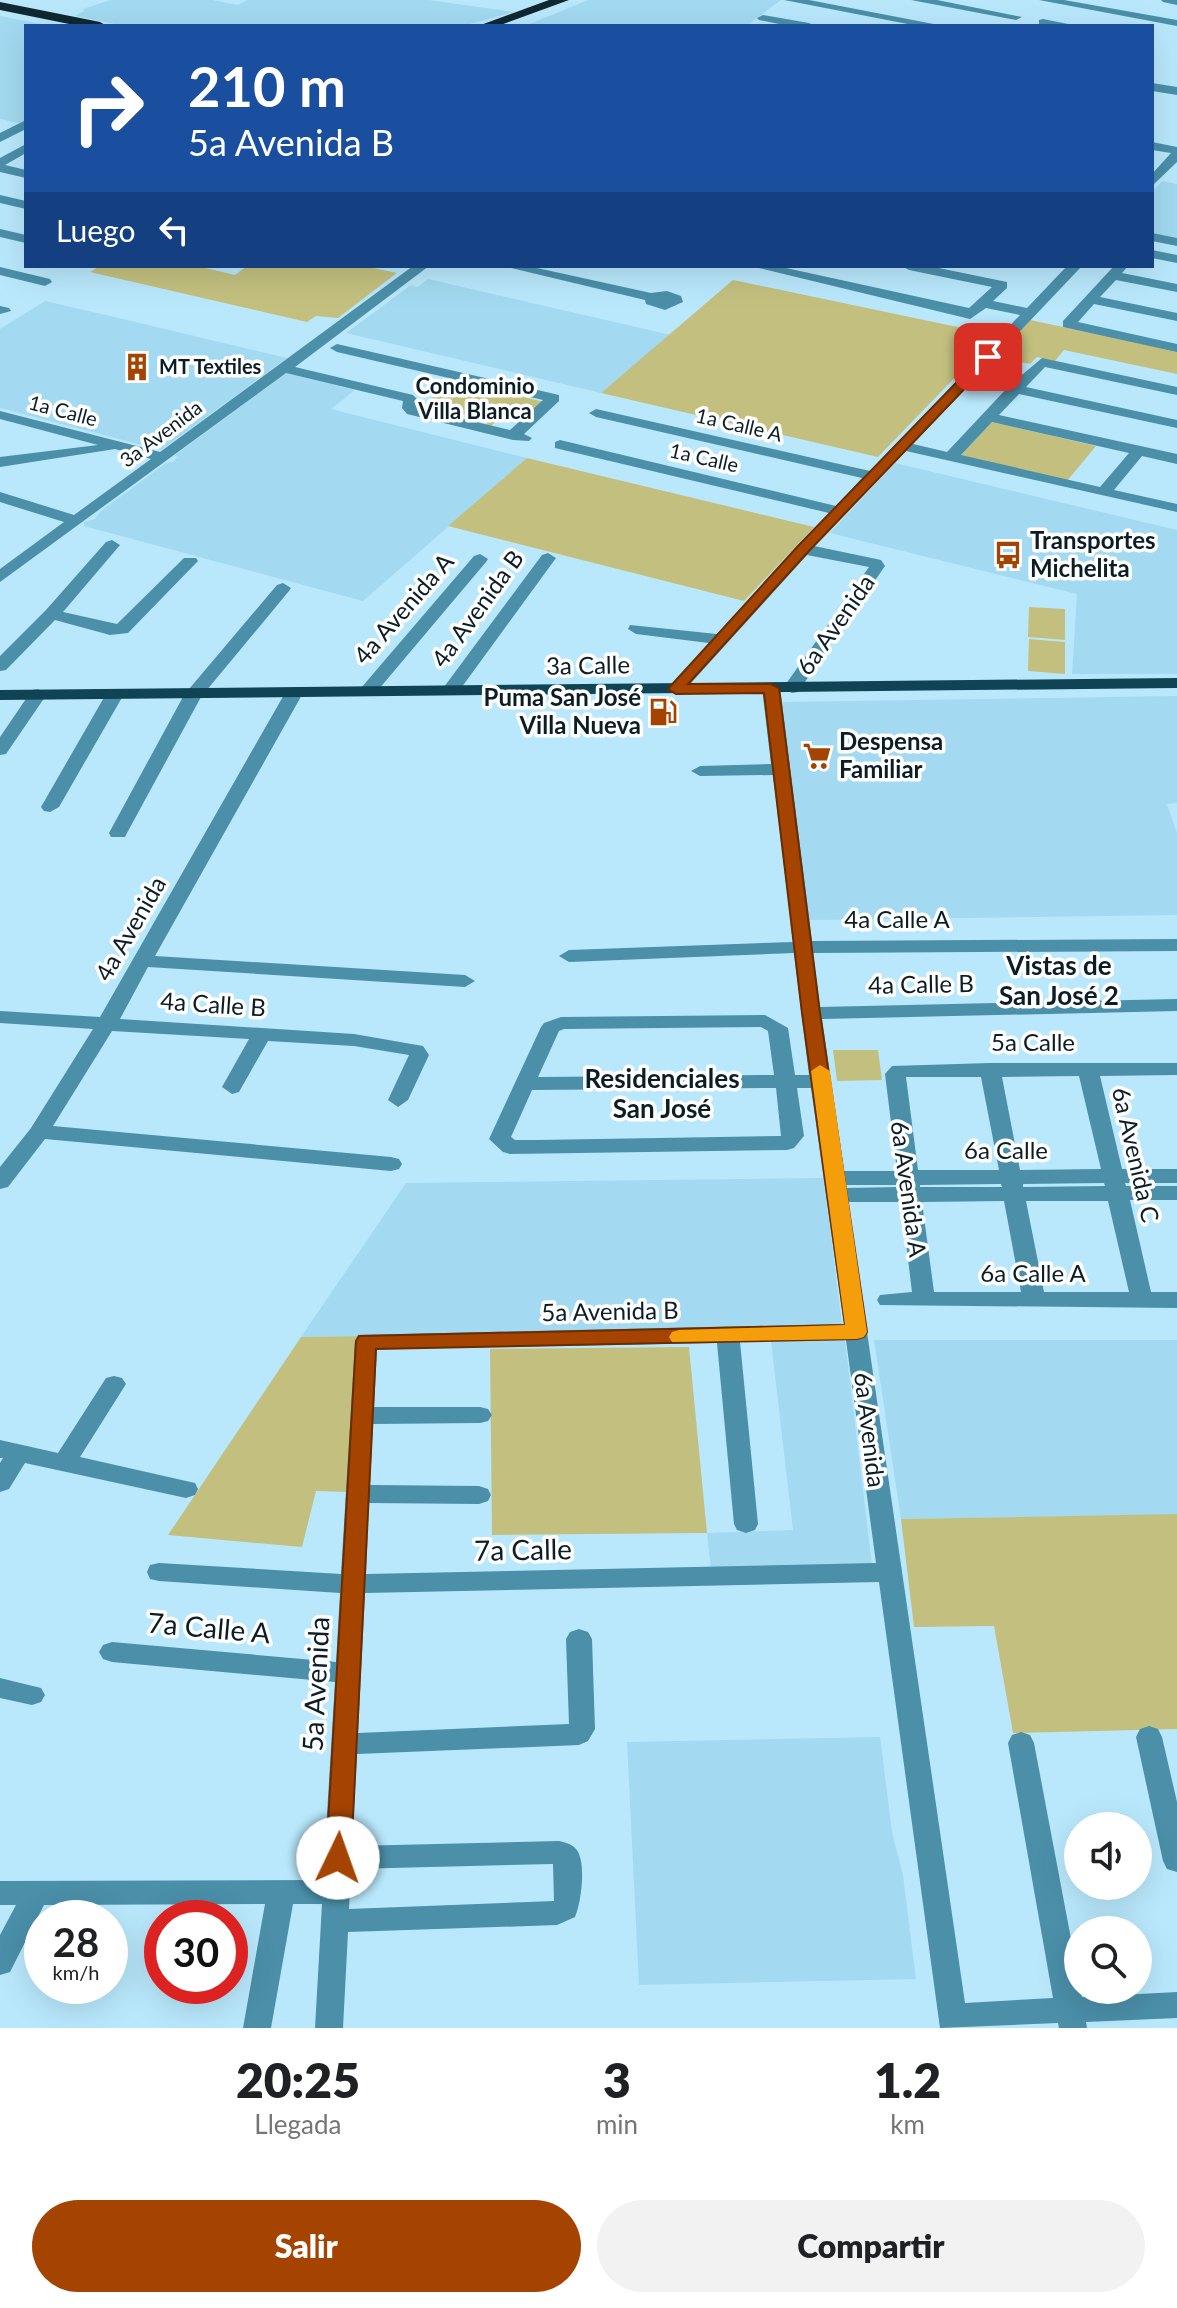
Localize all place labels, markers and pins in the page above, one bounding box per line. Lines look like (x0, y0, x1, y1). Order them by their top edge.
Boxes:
pin (954, 323, 1022, 391)
building icon: MT Textiles (122, 352, 152, 382)
place label: MT Textiles (159, 354, 262, 378)
place label: Transportes Michelita (1030, 525, 1156, 582)
bus stop icon: Transportes Michelita (993, 540, 1023, 570)
place label: Puma San José Villa Nueva (484, 682, 641, 739)
fuel station icon: Puma San José Villa Nueva (648, 697, 678, 727)
place label: Despensa Familiar (839, 726, 943, 783)
supermarket icon: Despensa Familiar (802, 741, 832, 771)

